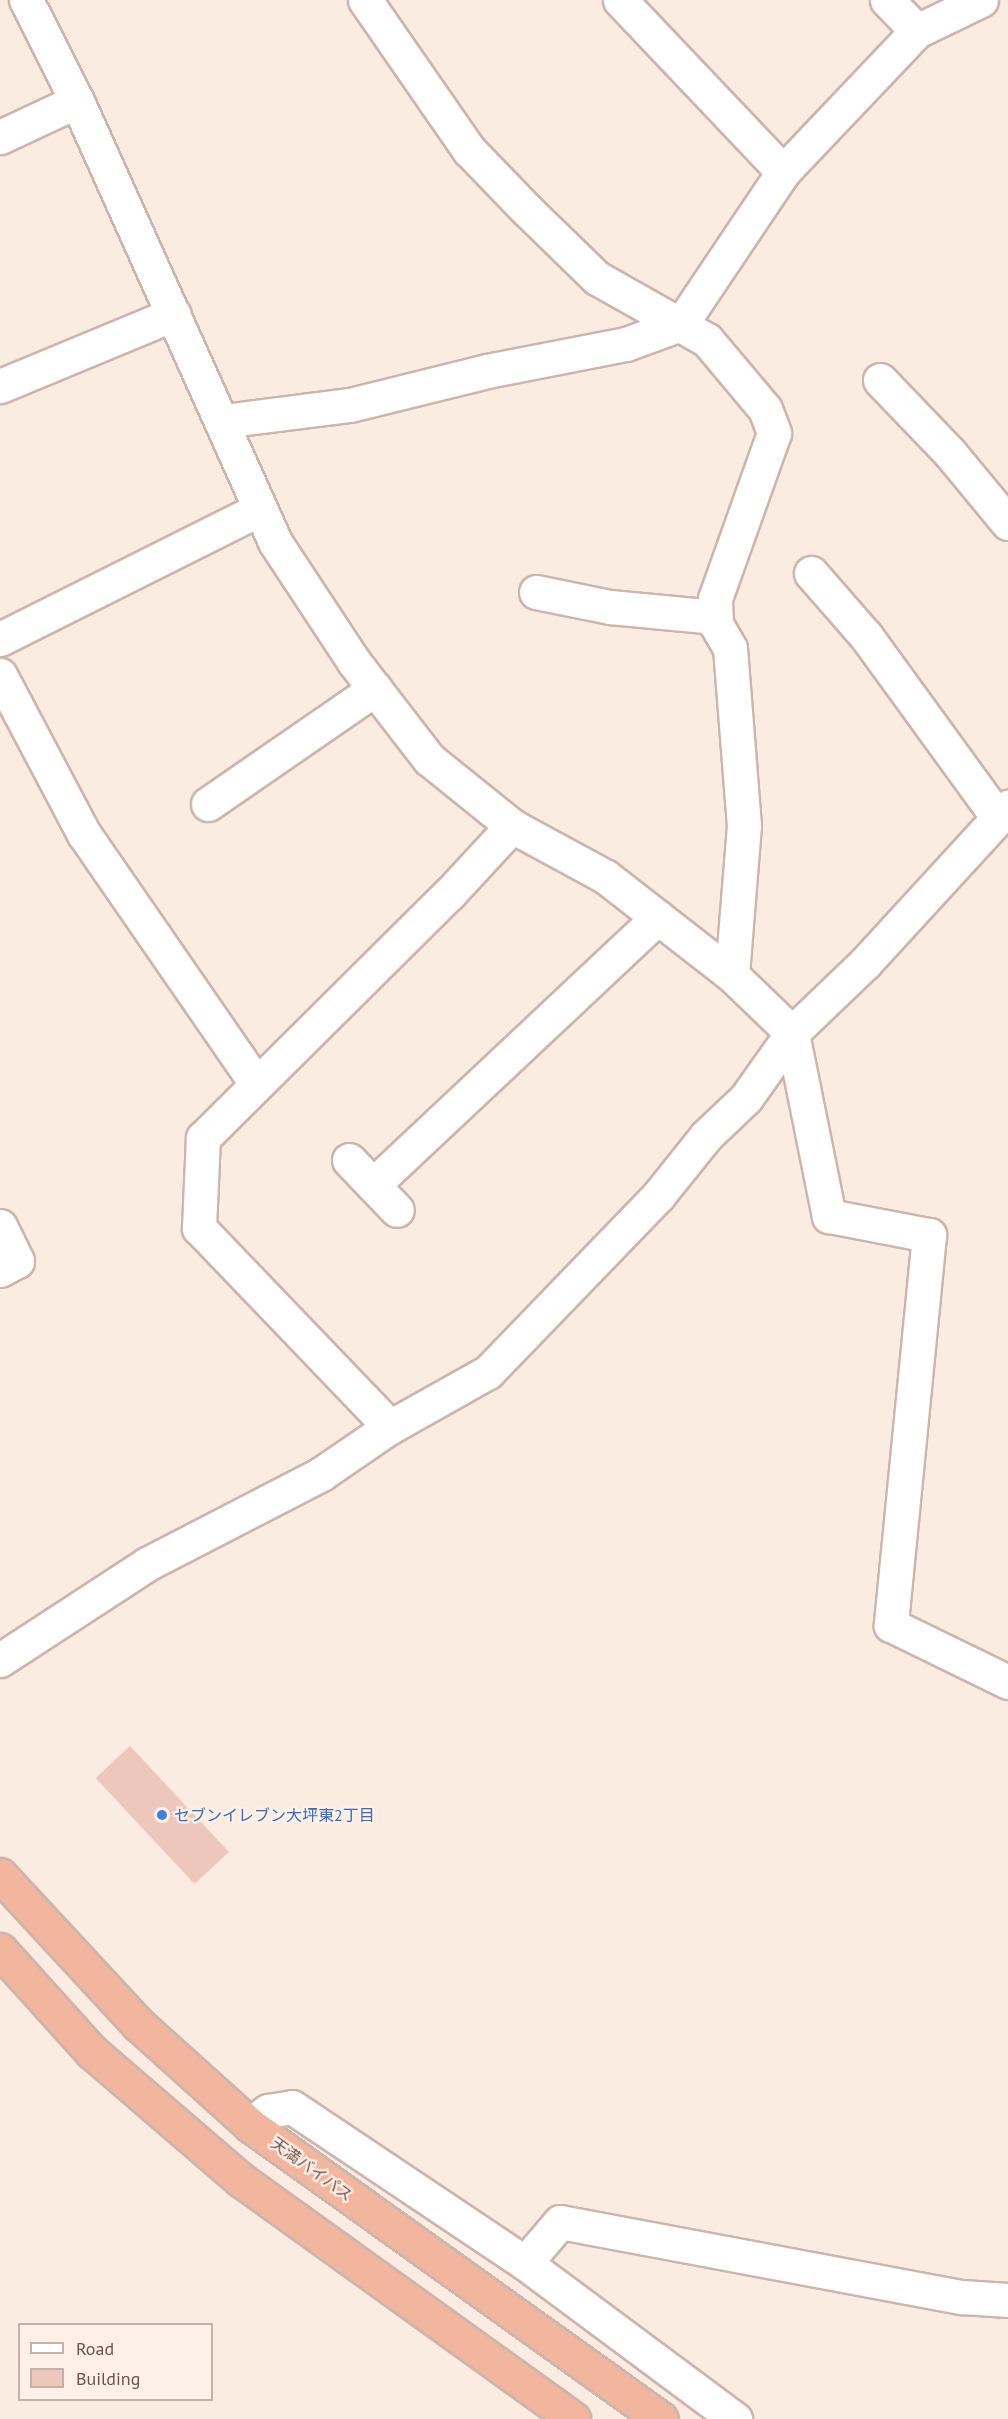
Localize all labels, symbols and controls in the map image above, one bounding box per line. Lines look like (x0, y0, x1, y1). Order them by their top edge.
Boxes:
place label: セブンイレブン大坪東2丁目 (174, 1805, 375, 1825)
marker: セブンイレブン大坪東2丁目 (155, 1808, 169, 1822)
street label: 天満バイパス (268, 2133, 356, 2205)
legend (18, 2323, 213, 2401)
text: Road (76, 2337, 114, 2360)
text: Building (76, 2367, 140, 2390)

